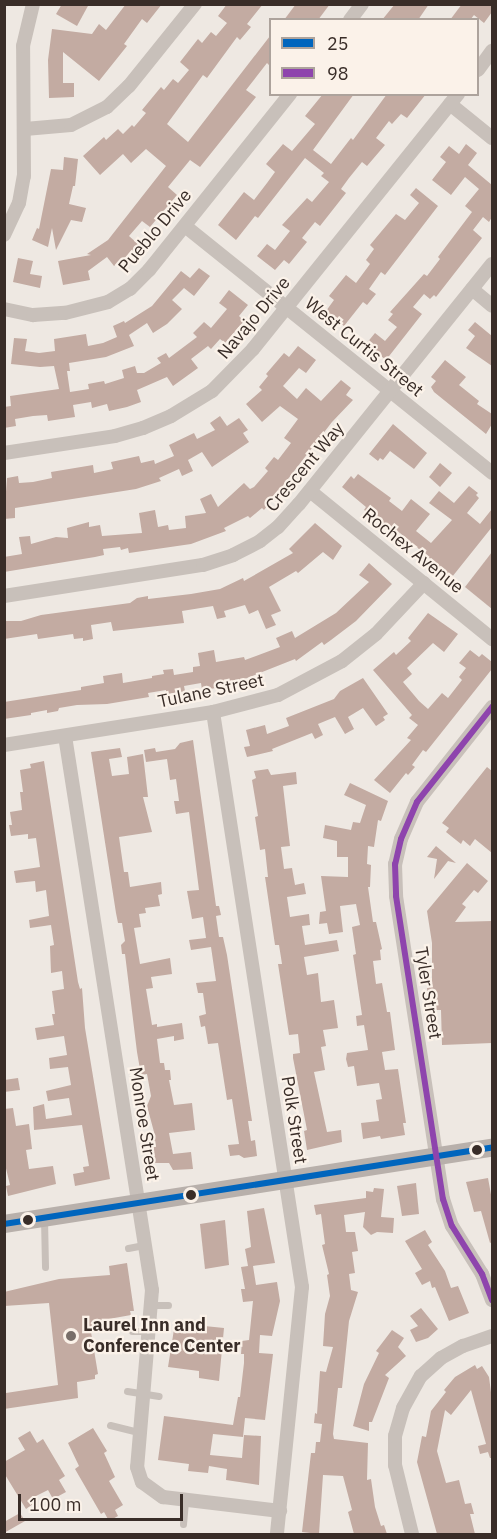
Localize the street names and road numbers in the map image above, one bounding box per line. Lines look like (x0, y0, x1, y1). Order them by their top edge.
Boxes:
street label: Pueblo Drive (114, 185, 196, 277)
street label: Navajo Drive (213, 272, 295, 364)
street label: West Curtis Street (300, 293, 428, 401)
street label: Crescent Way (261, 418, 349, 516)
street label: Rochex Avenue (358, 504, 468, 598)
street label: Tulane Street (156, 669, 266, 713)
street label: Tyler Street (410, 945, 446, 1041)
street label: Monroe Street (124, 1066, 164, 1182)
street label: Polk Street (276, 1075, 312, 1165)

